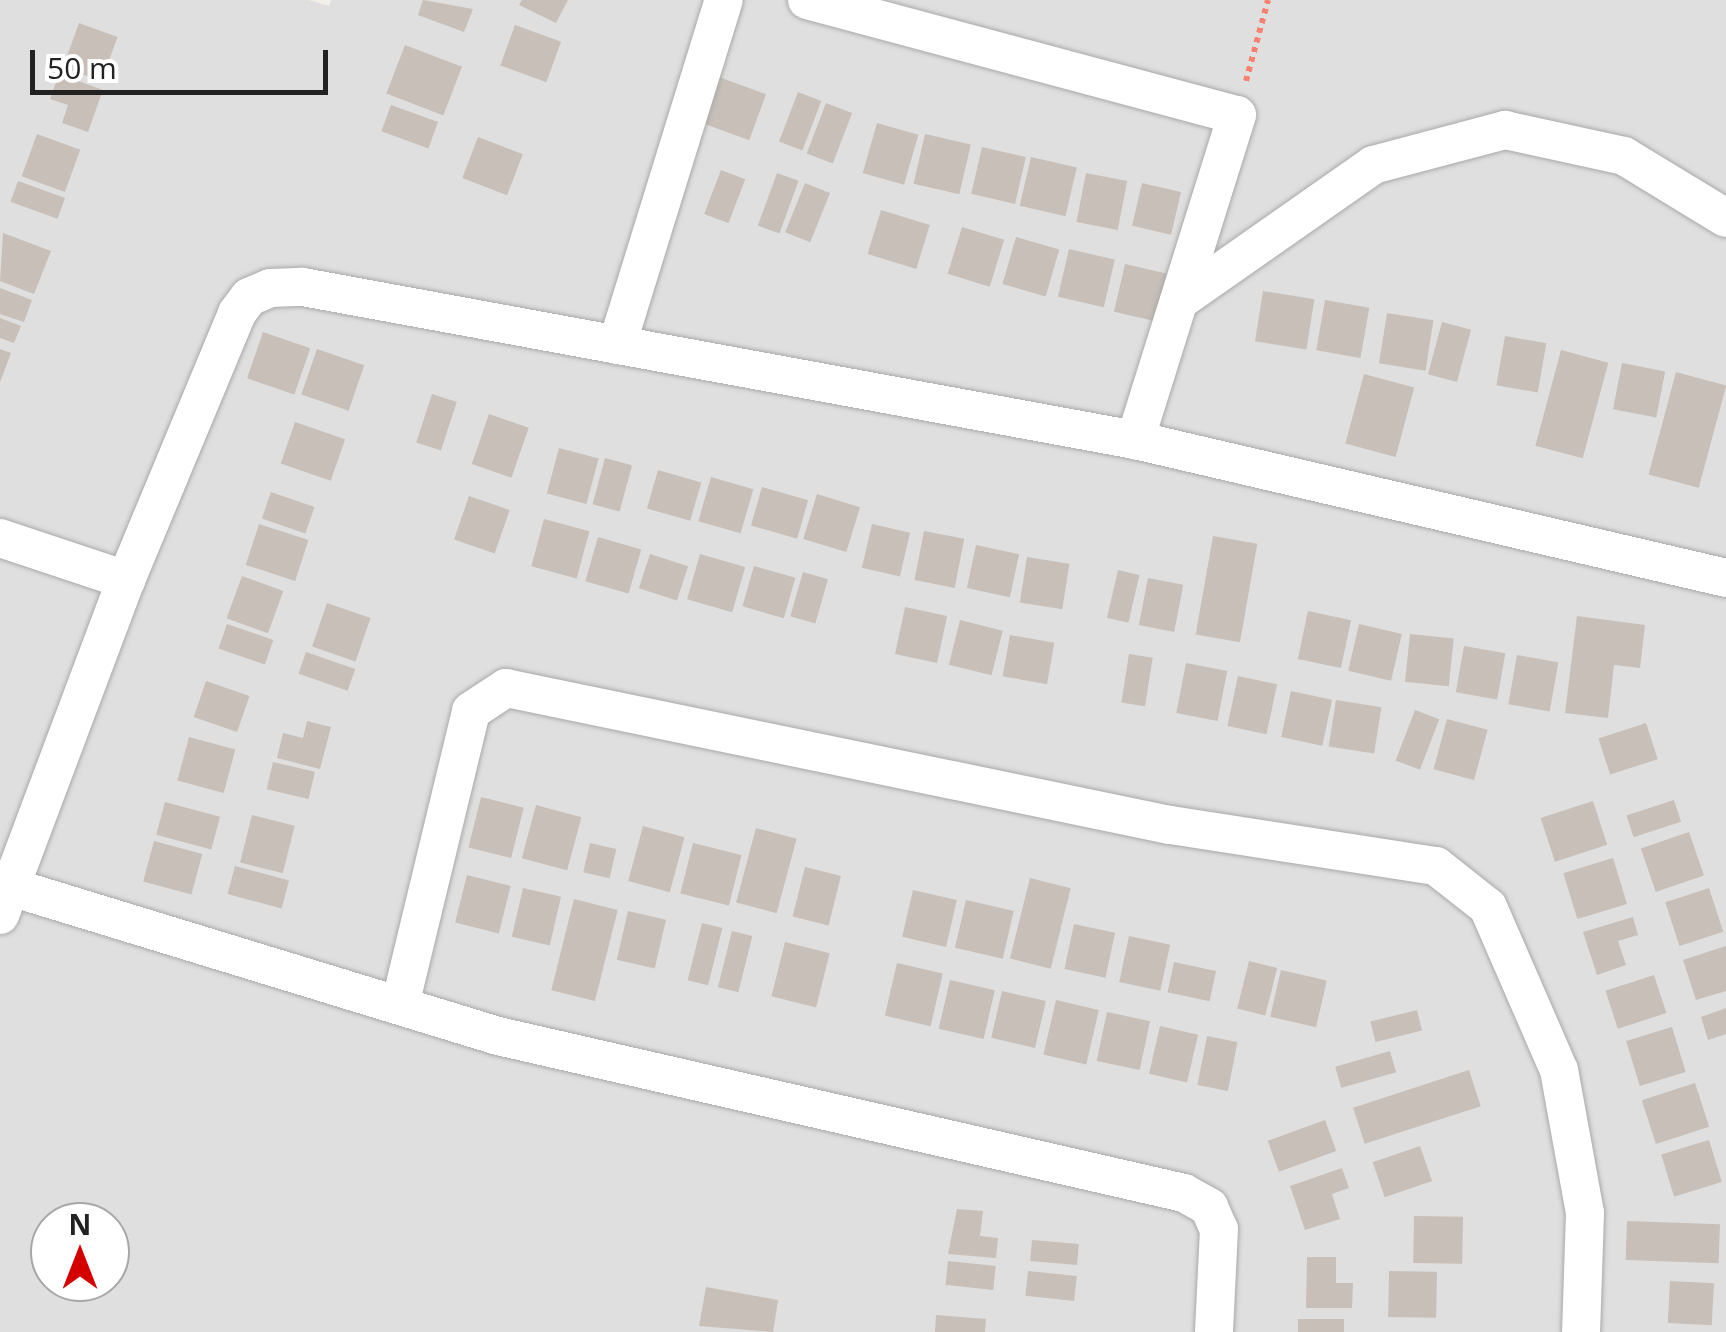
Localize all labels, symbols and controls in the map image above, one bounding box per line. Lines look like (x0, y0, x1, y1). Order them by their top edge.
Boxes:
scale bar (35, 30, 332, 92)
text: 50 m (47, 47, 117, 88)
north arrow (30, 1202, 130, 1302)
text: N (69, 1205, 91, 1243)

